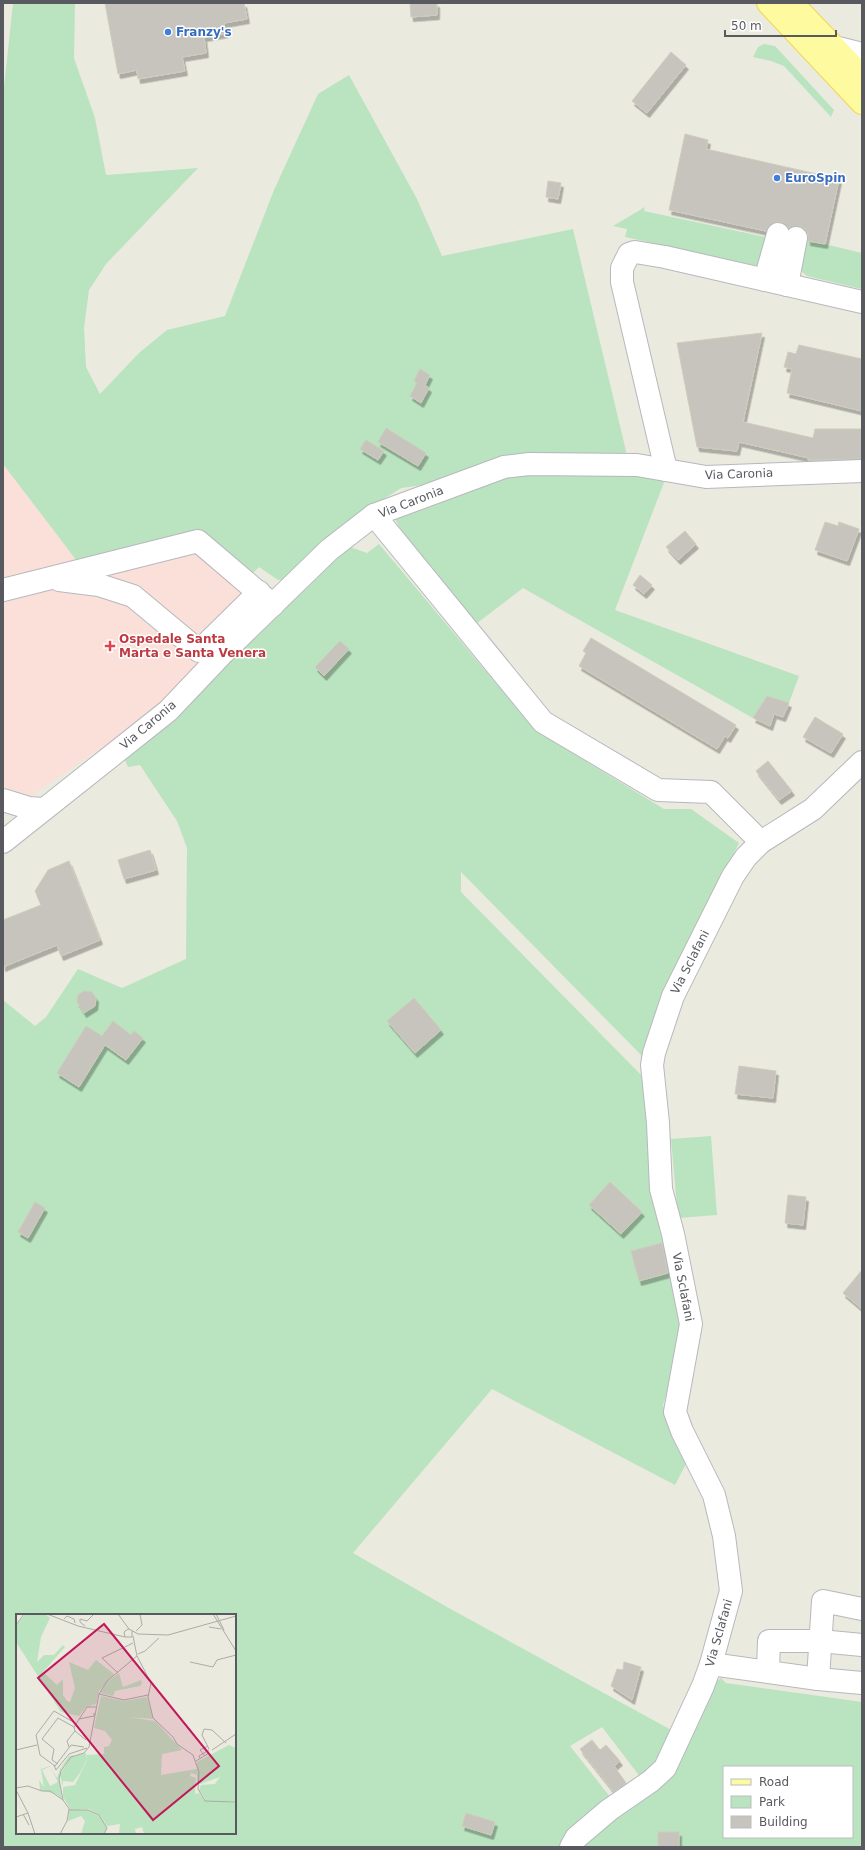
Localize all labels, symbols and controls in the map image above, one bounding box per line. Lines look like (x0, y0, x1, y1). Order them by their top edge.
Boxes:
scale bar (725, 12, 836, 38)
text: 50 m (731, 19, 762, 33)
place label: Franzy's (176, 25, 232, 39)
marker: Franzy's (163, 27, 173, 37)
place label: EuroSpin (785, 171, 846, 185)
marker: EuroSpin (772, 173, 782, 183)
street label: Via Caronia (705, 466, 773, 482)
street label: Via Caronia (377, 483, 445, 521)
place label: Ospedale Santa Marta e Santa Venera (119, 632, 266, 660)
marker: Ospedale Santa Marta e Santa Venera (104, 640, 116, 652)
street label: Via Caronia (117, 698, 179, 752)
street label: Via Sclafani (668, 928, 712, 996)
street label: Via Sclafani (669, 1251, 697, 1323)
street label: Via Sclafani (703, 1597, 735, 1669)
inset map (16, 1614, 236, 1834)
legend (723, 1766, 853, 1838)
text: Road (759, 1775, 789, 1789)
text: Park (759, 1795, 785, 1809)
text: Building (759, 1815, 808, 1829)

